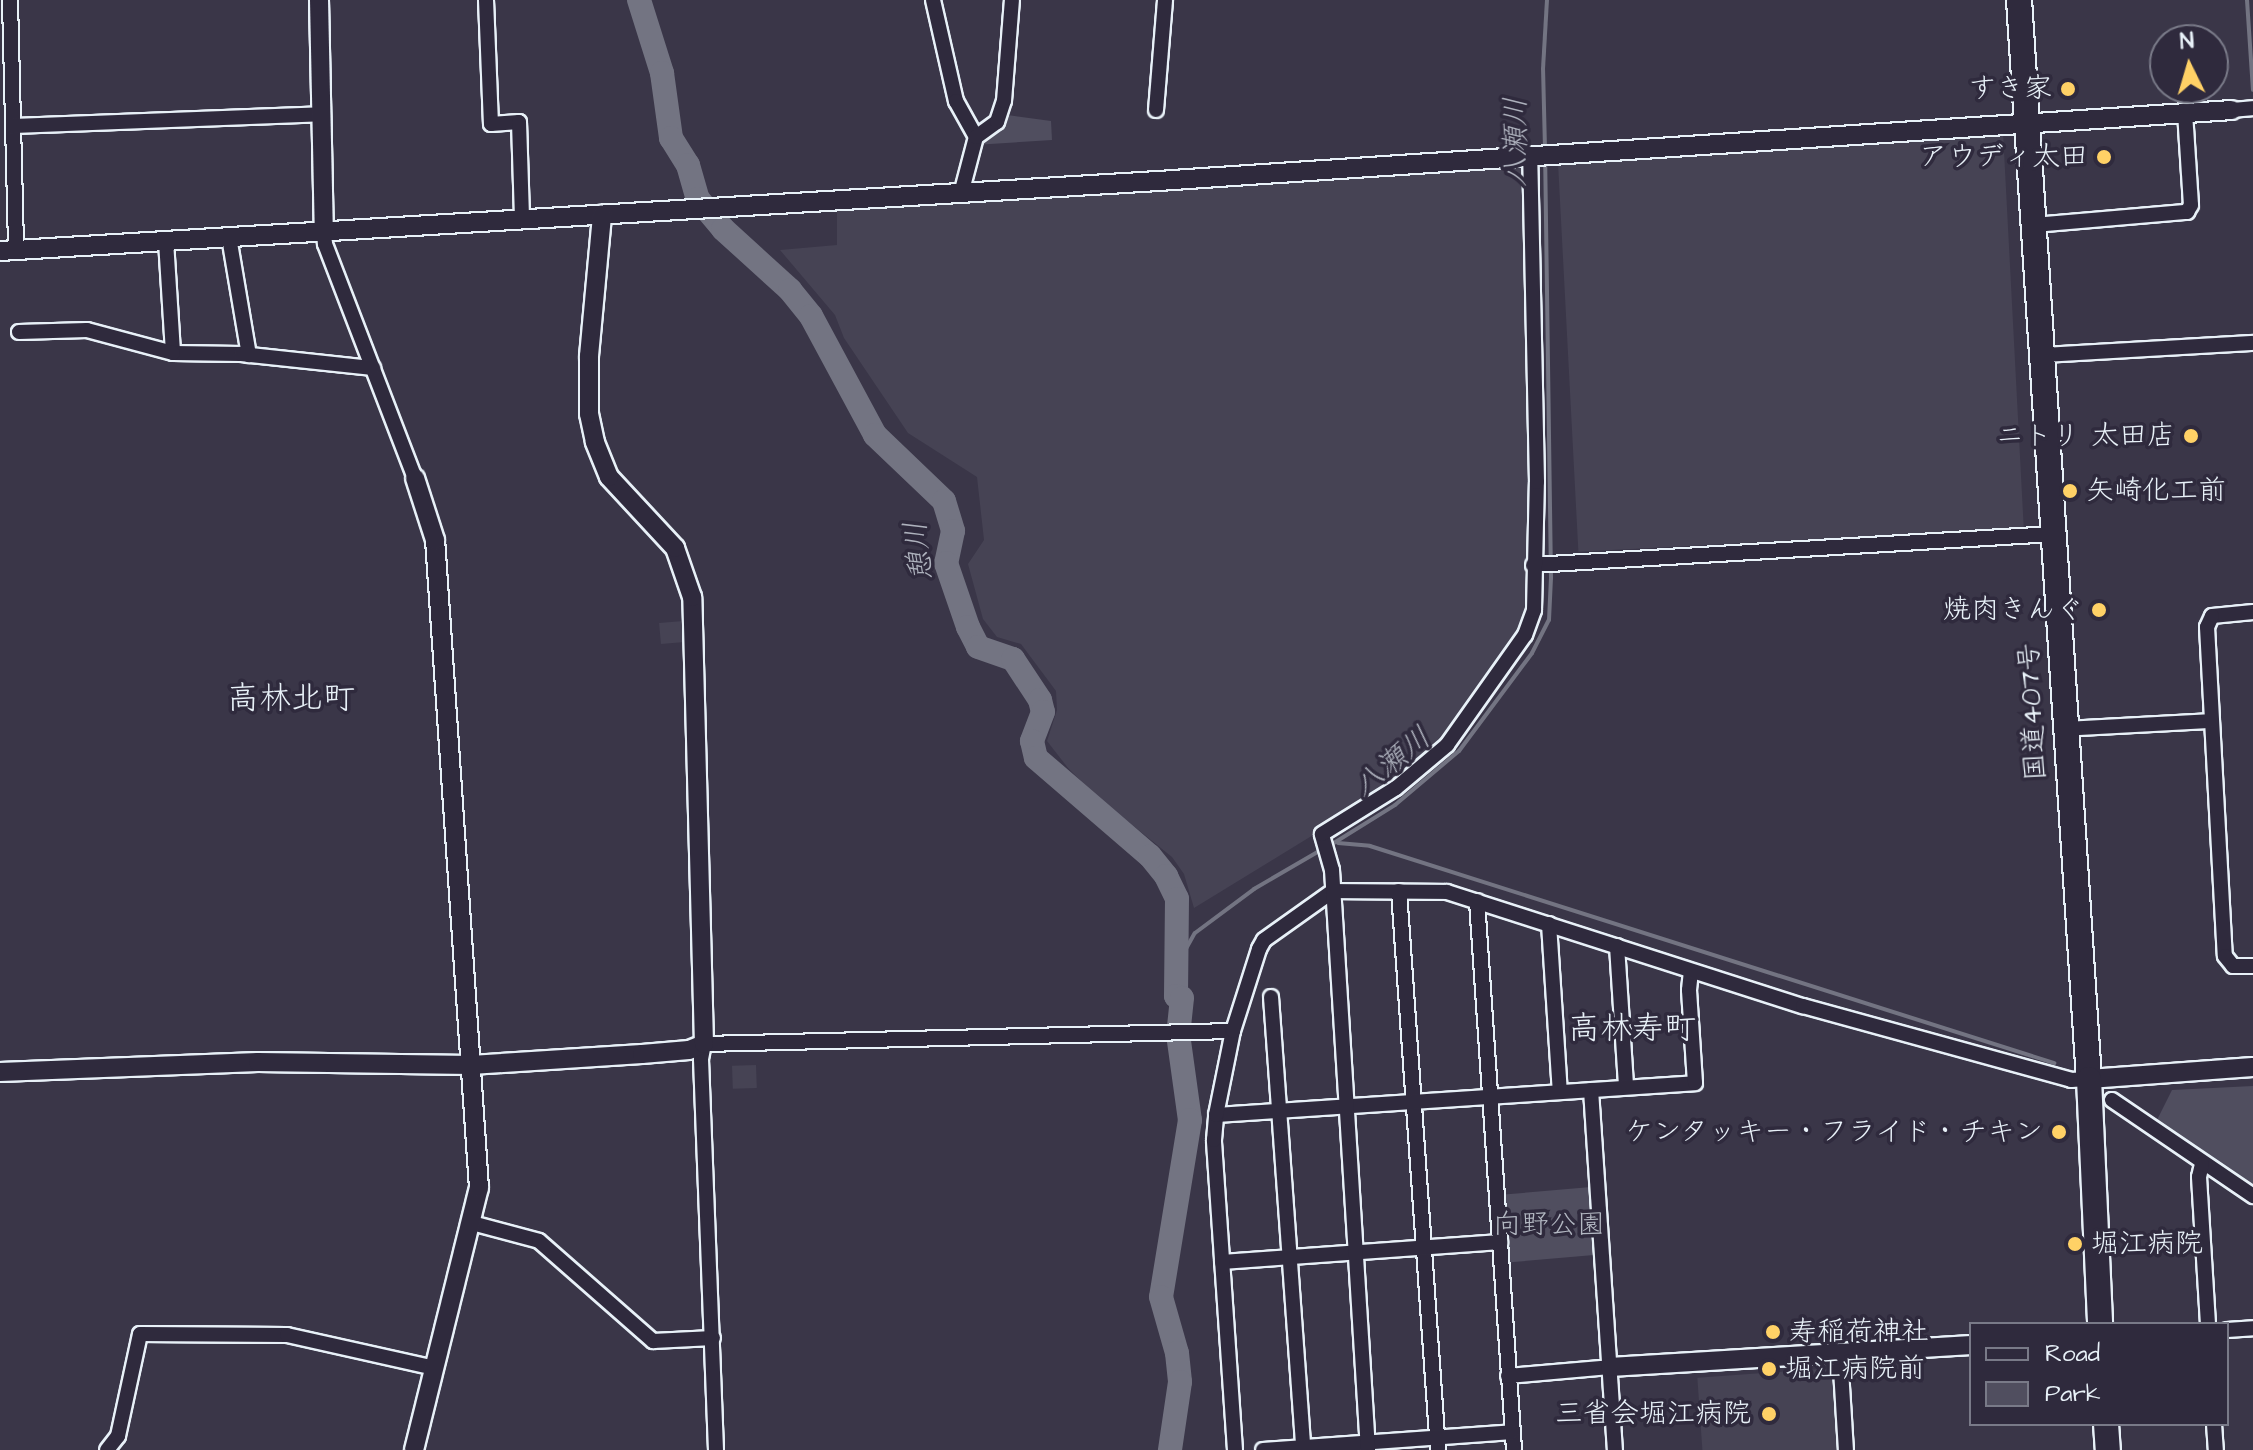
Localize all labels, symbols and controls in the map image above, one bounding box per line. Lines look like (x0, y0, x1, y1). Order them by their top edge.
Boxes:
north arrow (2149, 24, 2229, 104)
text: N (2179, 26, 2195, 58)
place label: すき家 (1968, 72, 2052, 106)
marker: すき家 (2059, 80, 2077, 98)
water label: 八瀬川 (1498, 97, 1534, 187)
place label: アウディ太田 (1920, 140, 2088, 174)
marker: アウディ太田 (2095, 148, 2113, 166)
place label: ニトリ 太田店 (1996, 419, 2175, 453)
marker: ニトリ 太田店 (2182, 427, 2200, 445)
place label: 矢崎化工前 (2086, 474, 2226, 508)
marker: 矢崎化工前 (2061, 482, 2079, 500)
water label: 憩川 (897, 519, 941, 583)
place label: 焼肉きんぐ (1943, 593, 2083, 627)
marker: 焼肉きんぐ (2090, 601, 2108, 619)
street label: 国道407号 (2013, 642, 2053, 782)
district label: 高林北町 (227, 680, 355, 718)
water label: 八瀬川 (1346, 720, 1438, 804)
district label: 高林寿町 (1568, 1010, 1696, 1048)
place label: ケンタッキー・フライド・チキン (1623, 1115, 2043, 1149)
marker: ケンタッキー・フライド・チキン (2050, 1123, 2068, 1141)
park label: 向野公園 (1493, 1208, 1605, 1242)
place label: 堀江病院 (2091, 1227, 2203, 1261)
marker: 堀江病院 (2066, 1235, 2084, 1253)
place label: 寿稲荷神社 (1789, 1315, 1929, 1349)
legend (1969, 1322, 2229, 1426)
marker: 寿稲荷神社 (1764, 1323, 1782, 1341)
text: Road (2045, 1337, 2100, 1371)
place label: 堀江病院前 (1785, 1352, 1925, 1386)
marker: 堀江病院前 (1760, 1360, 1778, 1378)
text: Park (2045, 1377, 2101, 1411)
place label: 三省会堀江病院 (1555, 1397, 1751, 1431)
marker: 三省会堀江病院 (1758, 1403, 1780, 1425)

